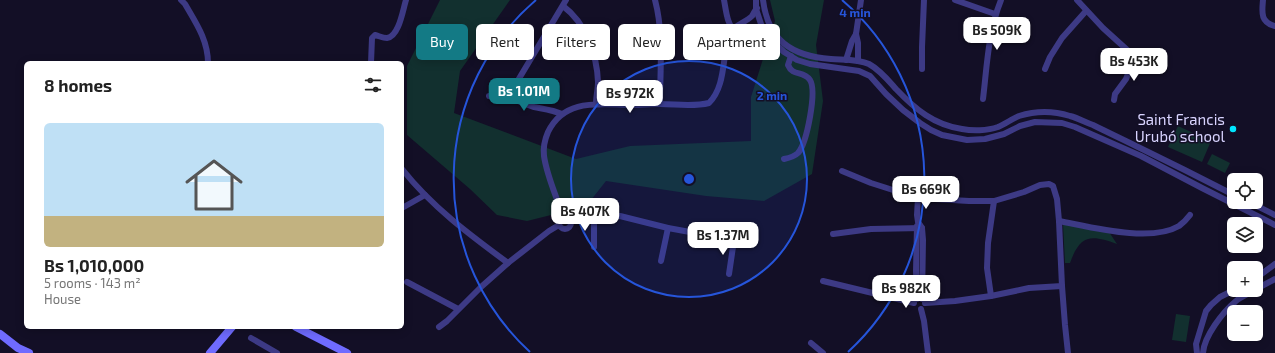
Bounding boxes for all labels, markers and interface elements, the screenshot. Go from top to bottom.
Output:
text: 4 min [839,5,871,19]
pin: Bs 509K [960,17,1034,51]
text: Bs 509K [972,22,1022,38]
chip: Buy [416,24,468,60]
chip: Rent [476,24,534,60]
chip: Filters [542,24,610,60]
chip: New [618,24,675,60]
chip: Apartment [683,24,780,60]
pin: Bs 453K [1097,48,1171,82]
text: Bs 453K [1109,53,1159,69]
icon: filters [362,74,384,96]
text: 8 homes [44,75,112,95]
pin: Bs 1.01M [483,78,565,112]
pin: Bs 972K [593,80,667,114]
text: Bs 1.01M [498,83,550,99]
text: Bs 972K [606,85,654,101]
text: 2 min [757,88,787,102]
place label: Saint Francis Urubó school [1135,110,1226,145]
marker: Saint Francis Urubó school [1228,124,1238,134]
icon: home [178,149,250,221]
centre of rings [682,172,696,186]
map controls [1227,173,1263,341]
button: locate [1227,173,1263,209]
pin: Bs 669K [889,176,963,210]
text: Bs 669K [901,181,951,197]
pin: Bs 407K [548,198,622,232]
text: Bs 407K [560,203,610,219]
button: layers [1227,217,1263,253]
pin: Bs 1.37M [682,222,764,256]
text: Bs 1.37M [697,227,749,243]
text: Bs 1,010,000 [44,255,144,275]
button: + [1227,261,1263,297]
text: 5 rooms · 143 m² [44,275,141,291]
pin: Bs 982K [869,275,943,309]
text: Bs 982K [881,280,931,296]
text: House [44,291,81,307]
button: − [1227,305,1263,341]

